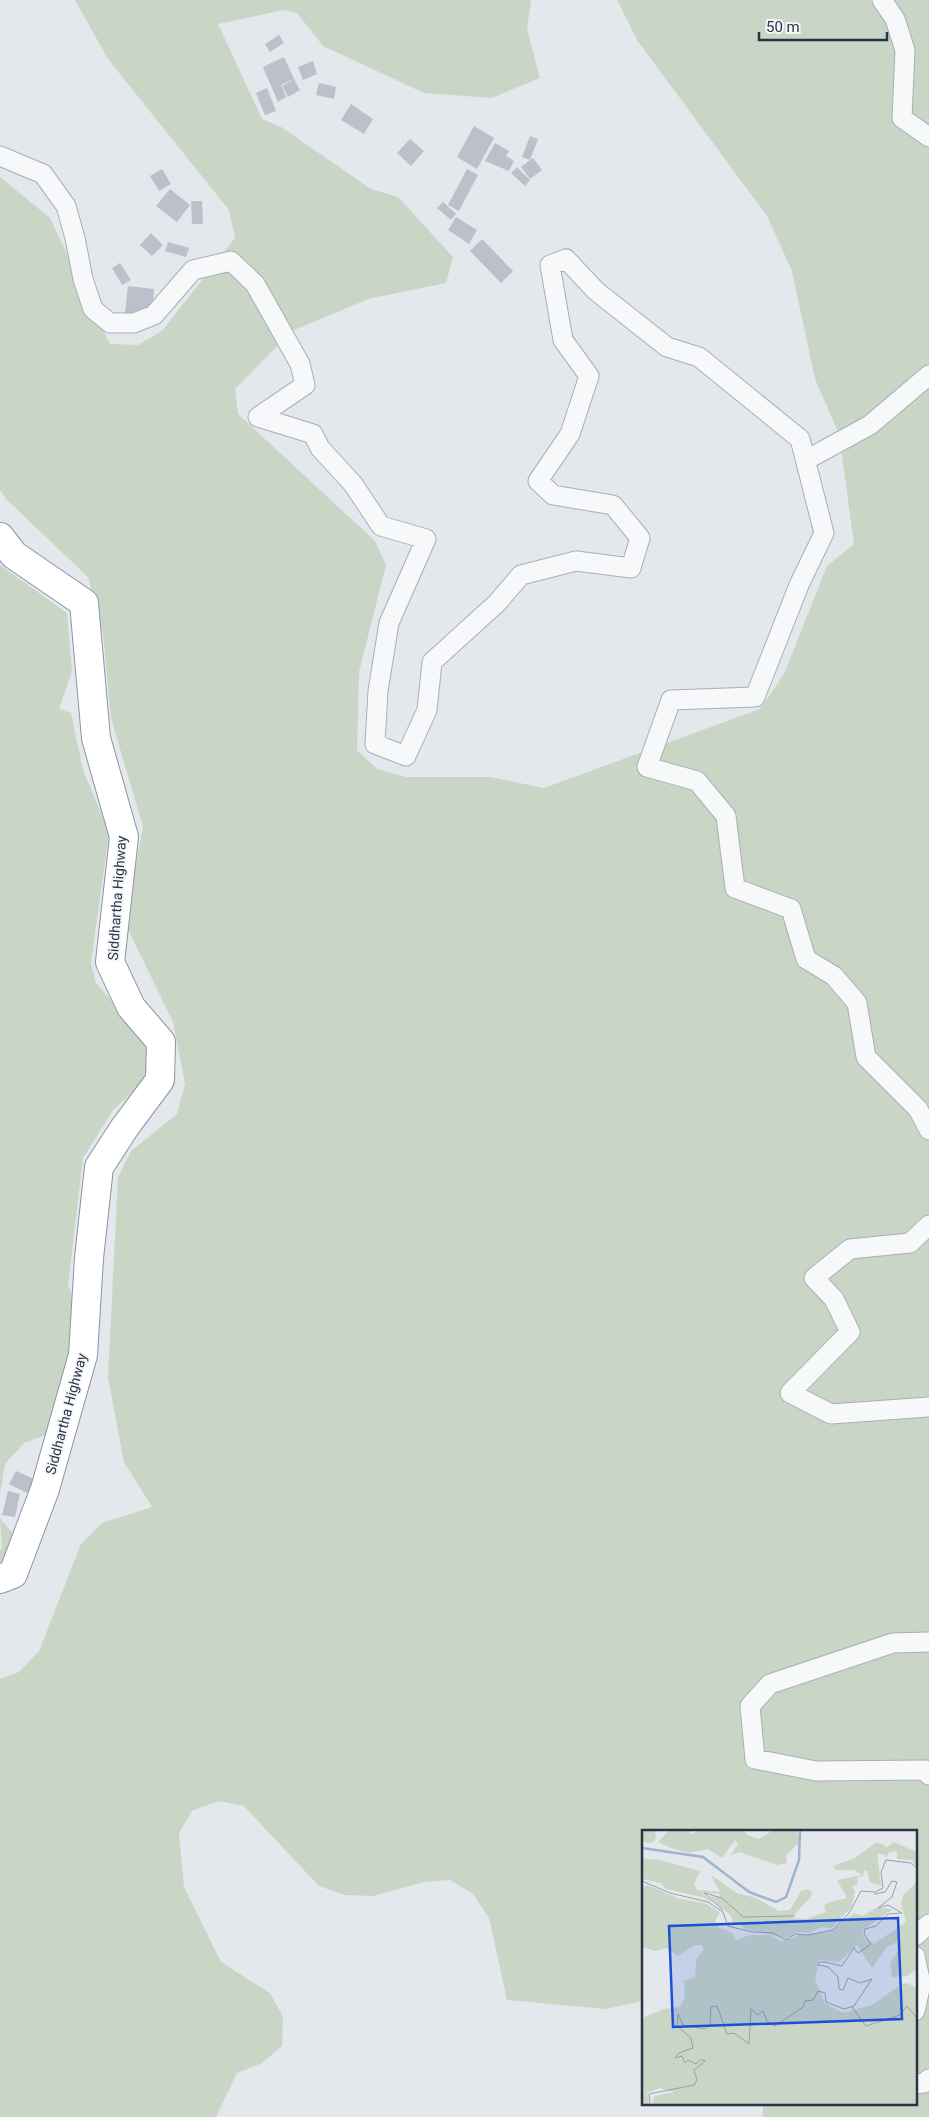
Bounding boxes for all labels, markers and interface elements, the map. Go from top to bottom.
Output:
scale bar [759,10,886,42]
text: 50 m [766,18,800,36]
street label: Siddhartha Highway [105,835,129,961]
street label: Siddhartha Highway [42,1351,90,1476]
inset map [642,1830,916,2104]

